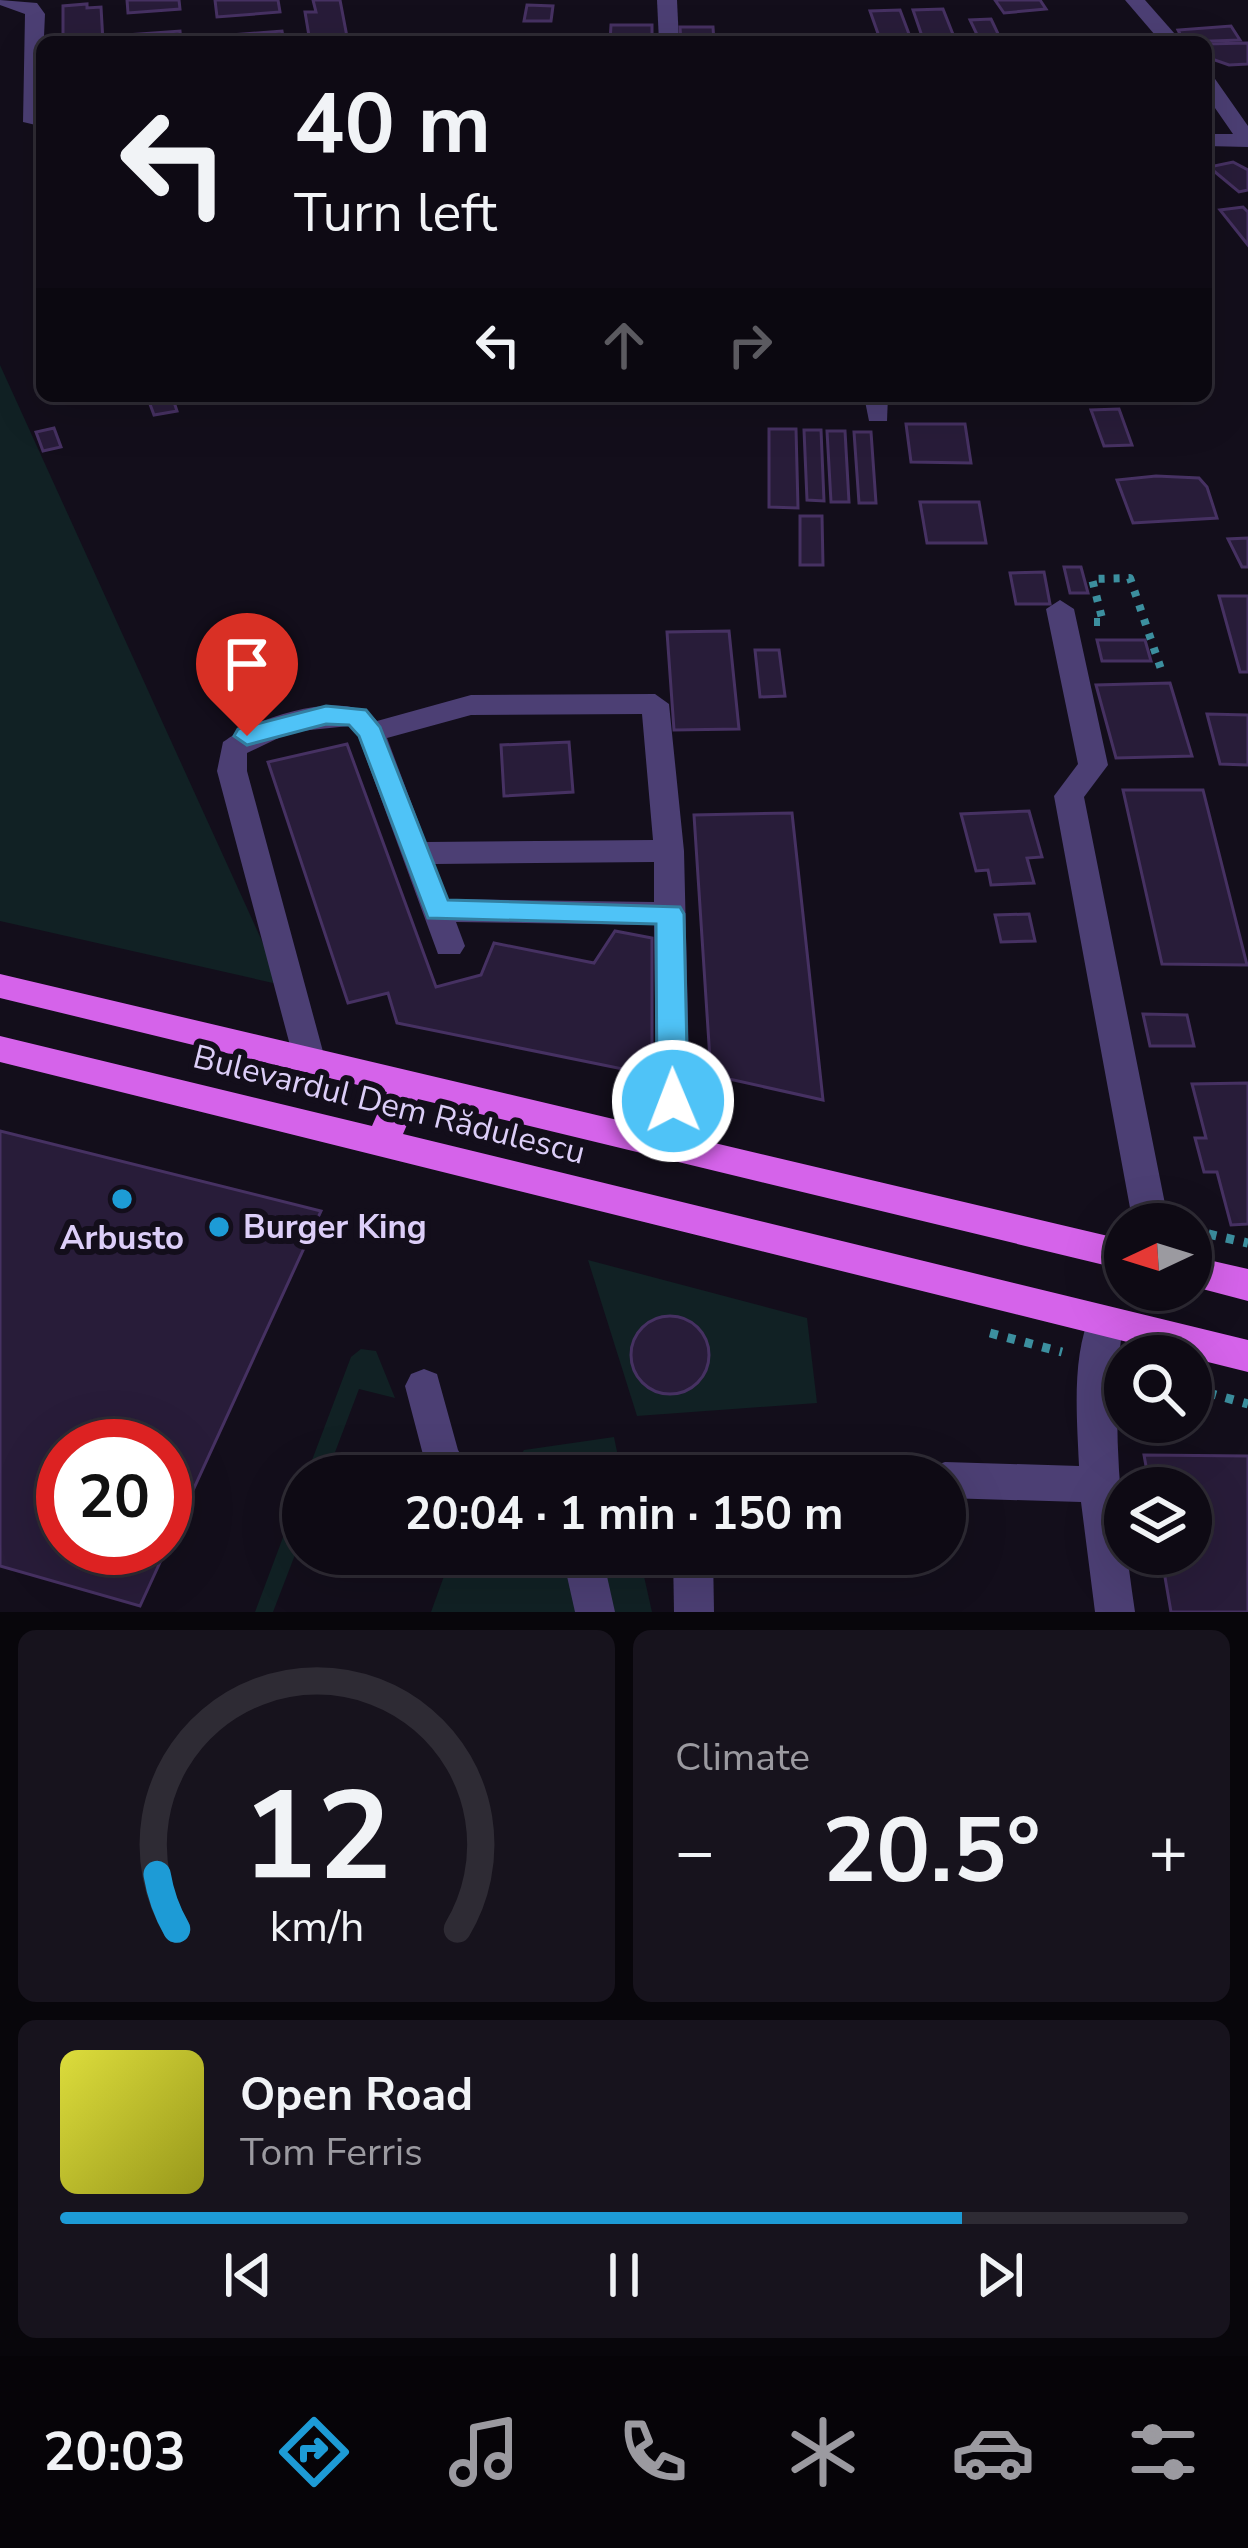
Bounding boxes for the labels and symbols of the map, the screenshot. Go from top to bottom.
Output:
pin [196,613,298,736]
street label: Bulevardul Dem Rădulescu [188,1034,590,1176]
position arrow [610,1038,736,1164]
marker: Arbusto [109,1186,135,1212]
north arrow [1104,1203,1212,1311]
place label: Burger King [243,1205,427,1250]
marker: Burger King [206,1214,232,1240]
place label: Arbusto [60,1216,184,1261]
speed limit sign: 20 [36,1419,192,1575]

